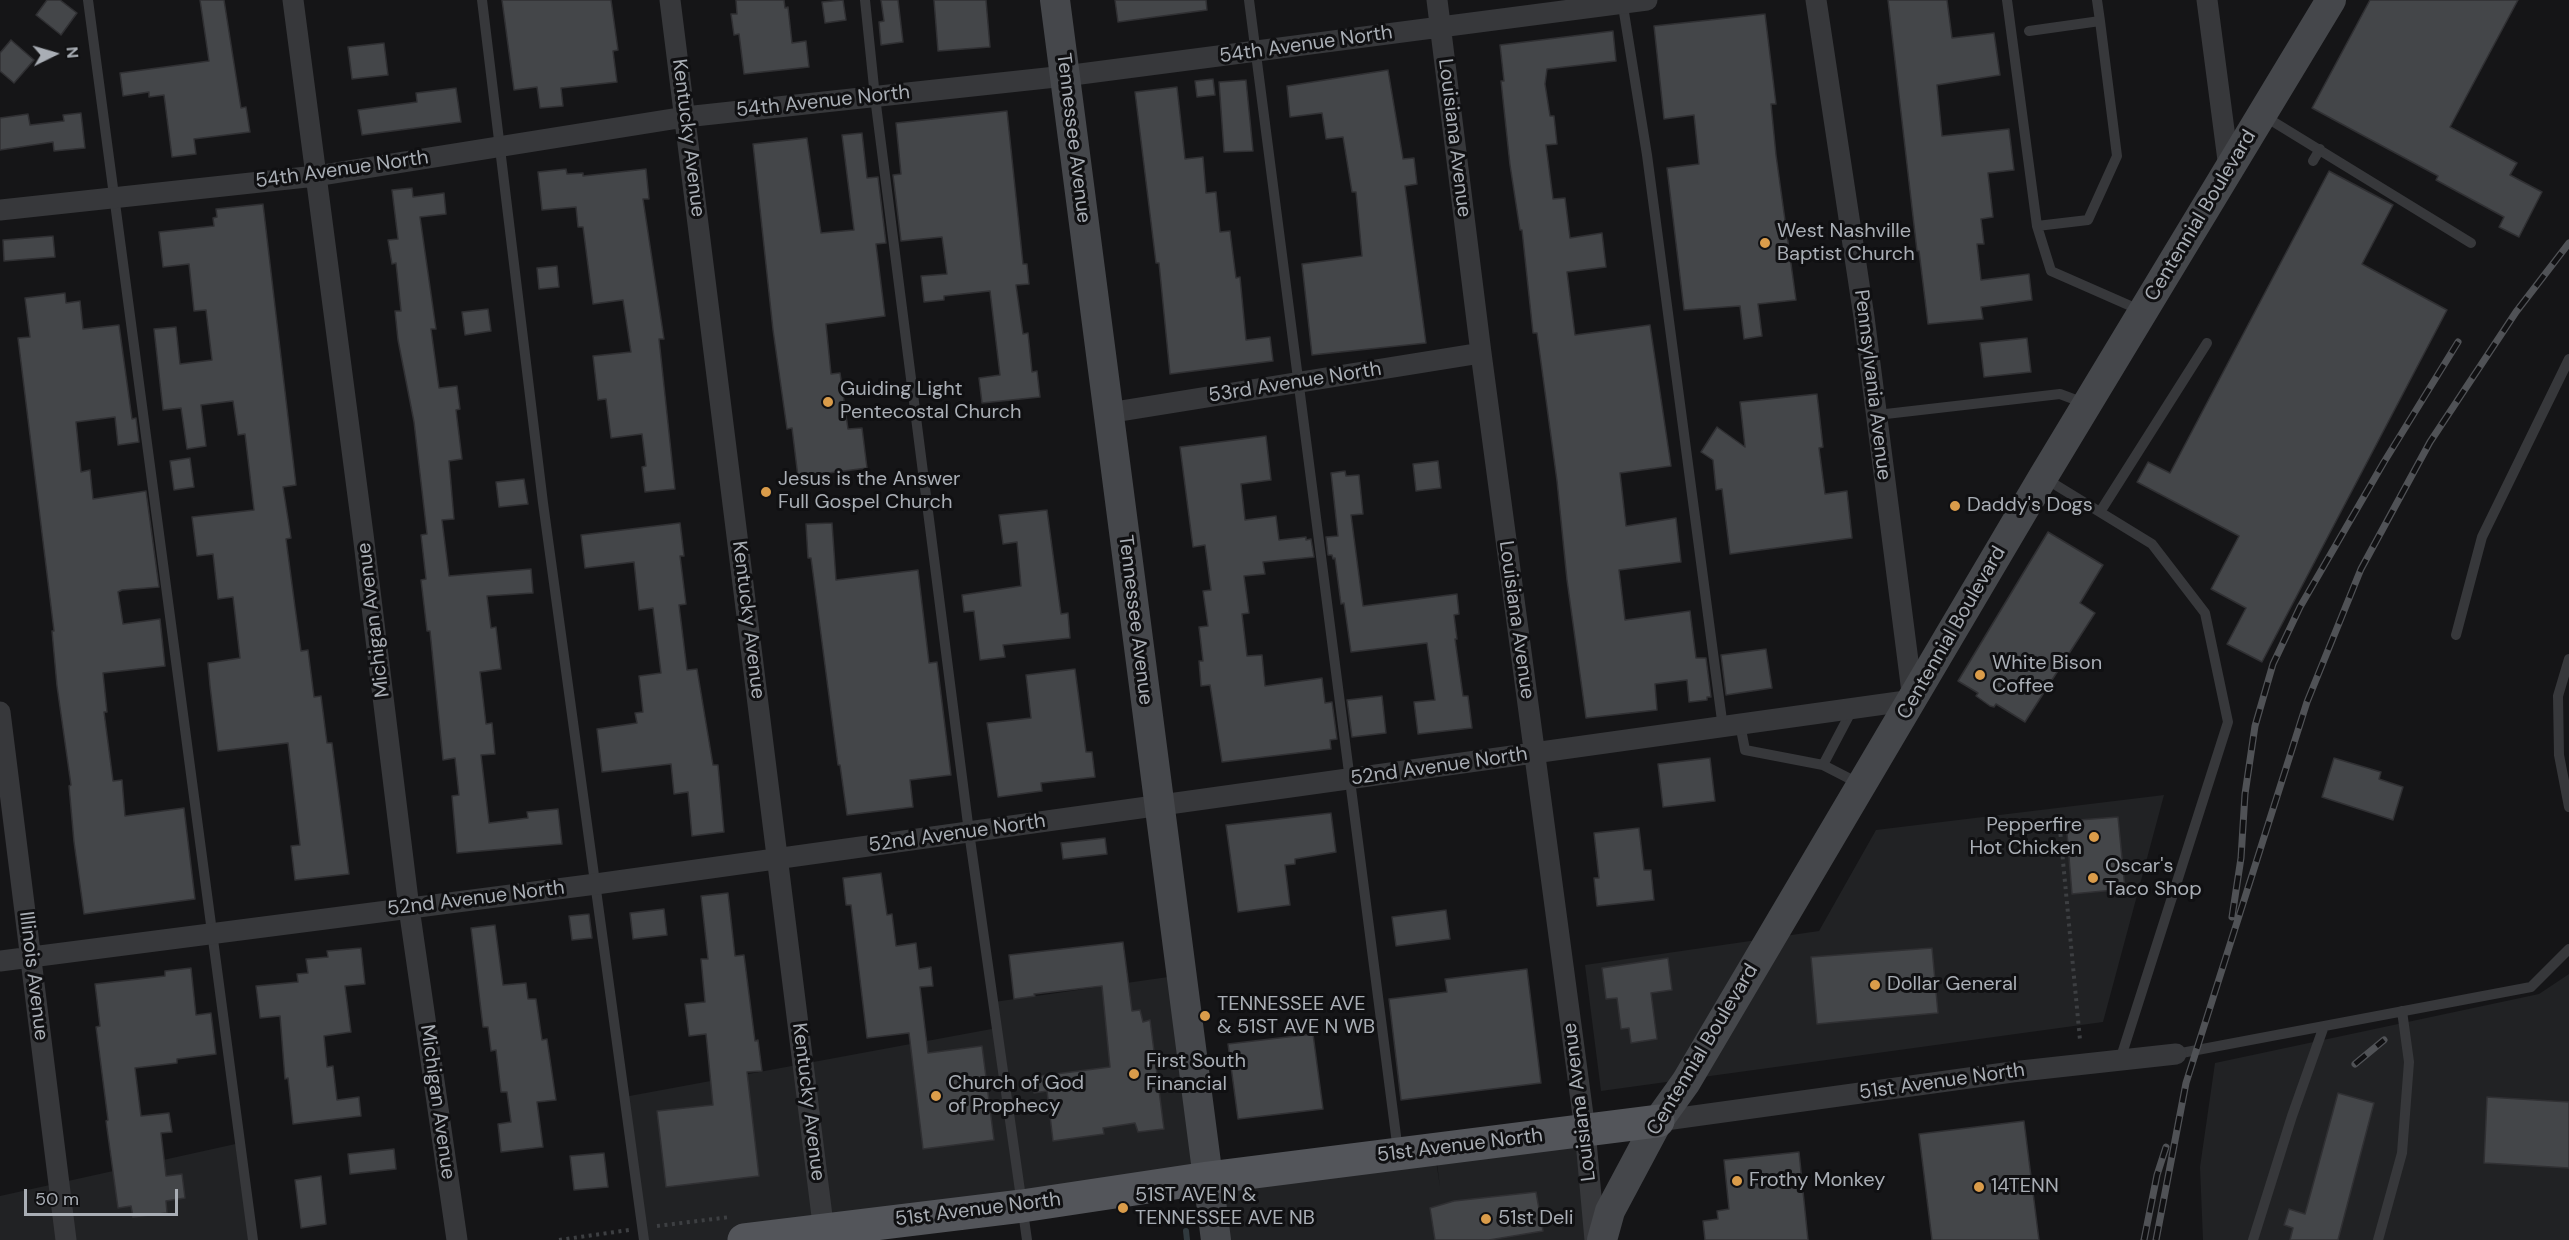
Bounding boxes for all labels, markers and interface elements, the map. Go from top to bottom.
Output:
street label: 54th Avenue North [1218,21,1394,69]
north arrow [24,24,84,84]
text: N [61,46,83,59]
street label: Tennessee Avenue [1051,52,1095,224]
street label: Louisiana Avenue [1432,57,1476,219]
street label: Kentucky Avenue [666,58,710,218]
street label: 54th Avenue North [735,81,911,123]
street label: Centennial Boulevard [2140,126,2262,306]
street label: 54th Avenue North [254,146,430,194]
place label: West Nashville Baptist Church [1777,220,1915,267]
marker: West Nashville Baptist Church [1758,236,1772,250]
street label: Pennsylvania Avenue [1848,288,1896,482]
street label: 53rd Avenue North [1207,357,1383,409]
place label: Guiding Light Pentecostal Church [840,378,1021,425]
marker: Guiding Light Pentecostal Church [821,395,835,409]
place label: Jesus is the Answer Full Gospel Church [778,468,960,515]
marker: Jesus is the Answer Full Gospel Church [759,485,773,499]
place label: Daddy's Dogs [1967,494,2093,518]
marker: Daddy's Dogs [1948,499,1962,513]
street label: Tennessee Avenue [1113,534,1157,706]
street label: Louisiana Avenue [1493,539,1539,701]
street label: Kentucky Avenue [726,540,770,700]
street label: Michigan Avenue [353,541,395,699]
street label: Centennial Boulevard [1893,542,2011,724]
place label: White Bison Coffee [1992,652,2102,699]
marker: White Bison Coffee [1973,668,1987,682]
street label: 52nd Avenue North [1349,743,1529,791]
street label: 52nd Avenue North [867,810,1047,858]
place label: Pepperfire Hot Chicken [1969,814,2082,861]
marker: Pepperfire Hot Chicken [2087,830,2101,844]
place label: Oscar's Taco Shop [2105,855,2202,902]
marker: Oscar's Taco Shop [2086,871,2100,885]
street label: 52nd Avenue North [386,876,566,922]
street label: Illinois Avenue [13,910,53,1042]
street label: Centennial Boulevard [1642,960,1764,1140]
place label: Dollar General [1887,973,2017,997]
marker: Dollar General [1868,978,1882,992]
place label: TENNESSEE AVE & 51ST AVE N WB [1217,993,1375,1040]
marker: TENNESSEE AVE & 51ST AVE N WB [1198,1009,1212,1023]
street label: Louisiana Avenue [1558,1021,1602,1183]
street label: Kentucky Avenue [786,1022,830,1182]
street label: Michigan Avenue [414,1023,460,1181]
place label: First South Financial [1146,1050,1246,1097]
street label: 51st Avenue North [1858,1059,2026,1105]
marker: First South Financial [1127,1067,1141,1081]
place label: Church of God of Prophecy [948,1072,1084,1119]
marker: Church of God of Prophecy [929,1089,943,1103]
street label: 51st Avenue North [1376,1124,1544,1168]
place label: Frothy Monkey [1749,1169,1885,1193]
marker: Frothy Monkey [1730,1174,1744,1188]
place label: 14TENN [1991,1175,2059,1199]
scale bar [27,1177,182,1215]
marker: 14TENN [1972,1180,1986,1194]
place label: 51ST AVE N & TENNESSEE AVE NB [1135,1184,1315,1231]
text: 50 m [35,1187,79,1211]
street label: 51st Avenue North [894,1188,1062,1232]
marker: 51ST AVE N & TENNESSEE AVE NB [1116,1201,1130,1215]
place label: 51st Deli [1498,1207,1574,1231]
marker: 51st Deli [1479,1212,1493,1226]

